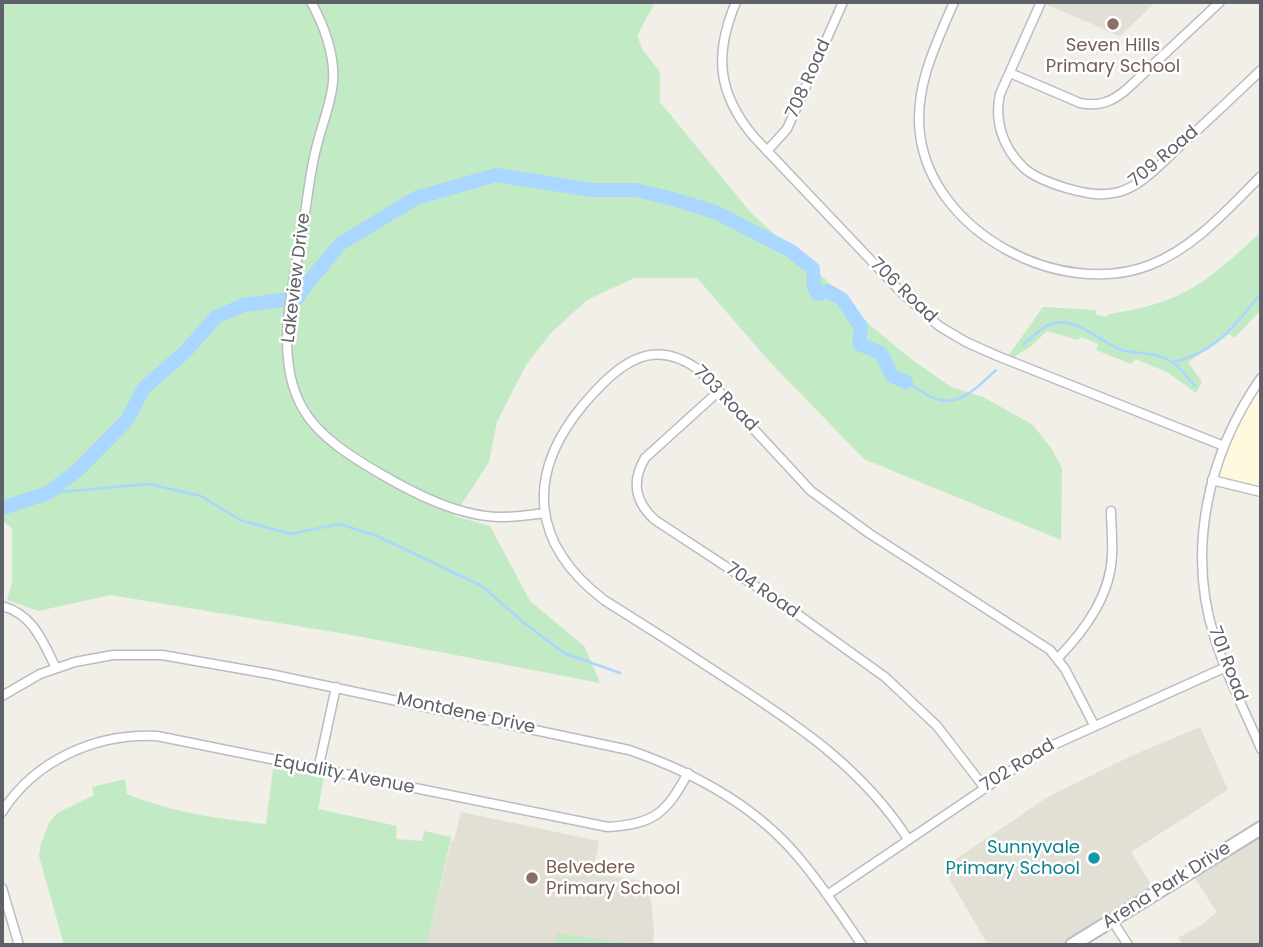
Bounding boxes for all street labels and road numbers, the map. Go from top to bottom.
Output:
street label: 708 Road [782,36,836,122]
street label: 709 Road [1125,122,1203,192]
street label: Lakeview Drive [278,212,316,344]
street label: 706 Road [865,254,941,328]
street label: 703 Road [688,362,762,436]
street label: 704 Road [721,559,803,623]
street label: 701 Road [1203,623,1251,705]
street label: Montdene Drive [395,689,537,739]
street label: 702 Road [977,735,1059,797]
street label: Equality Avenue [272,751,416,799]
street label: Arena Park Drive [1099,838,1235,934]

